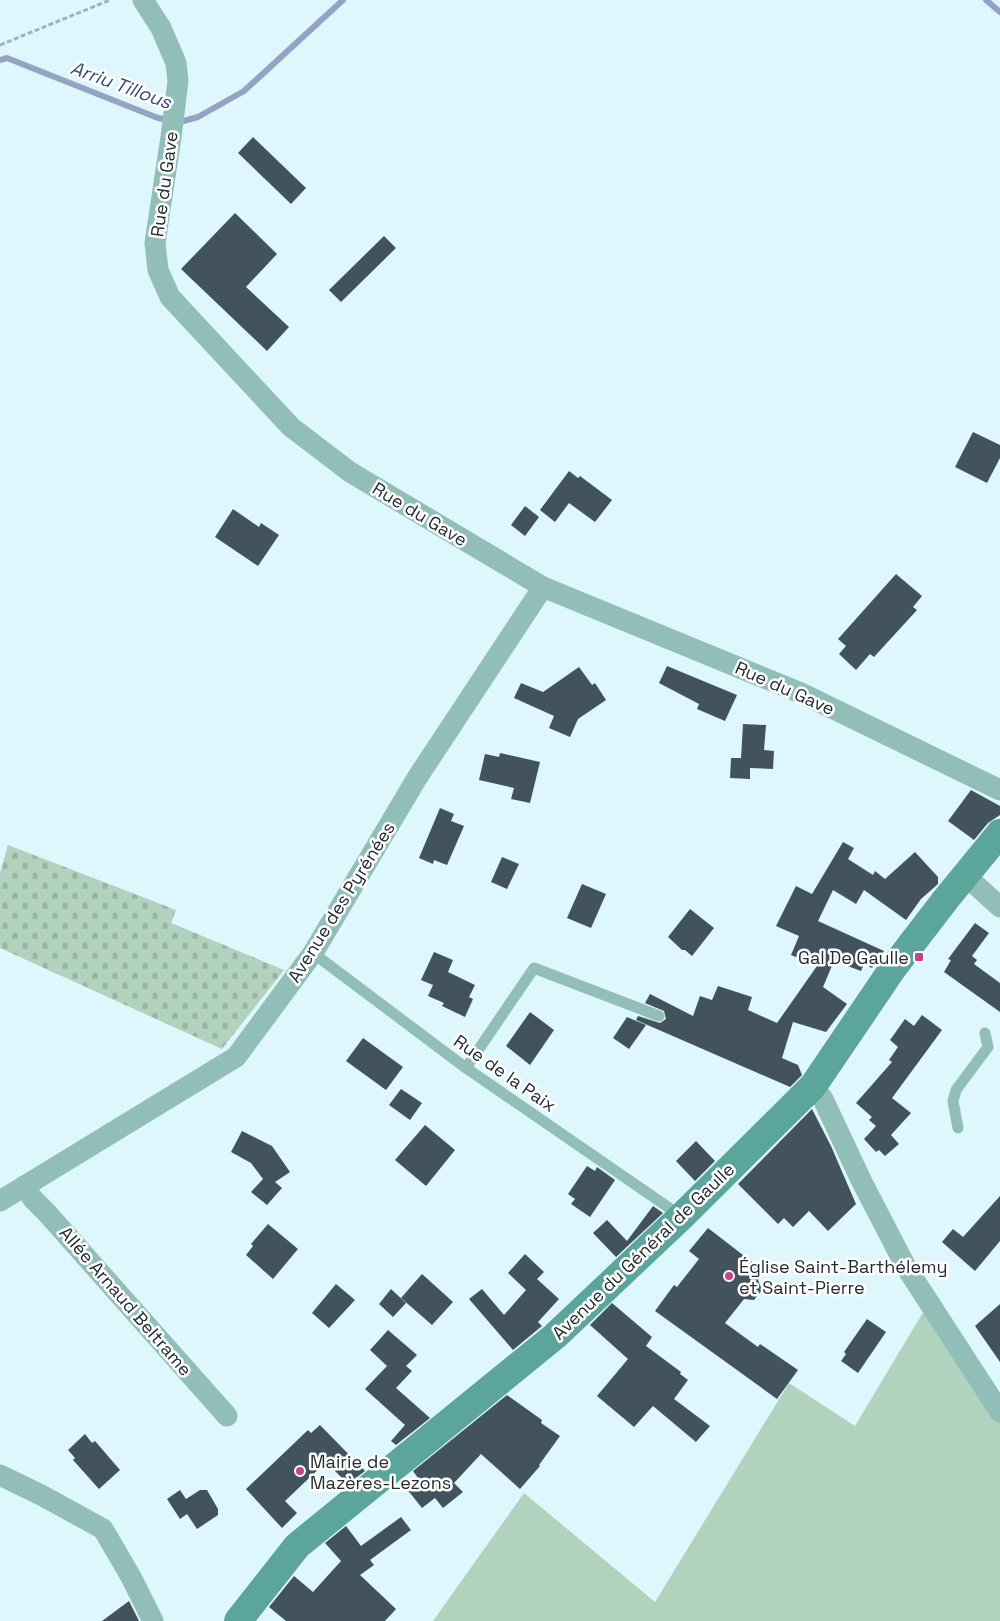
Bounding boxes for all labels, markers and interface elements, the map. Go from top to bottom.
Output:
water label: Arriu Tillous [67,55,176,115]
street label: Rue du Gave [145,130,183,238]
street label: Rue du Gave [368,477,472,551]
street label: Rue du Gave [732,656,838,720]
street label: Avenue des Pyrénées [282,817,400,987]
place label: Gal De Gaulle [798,946,909,969]
marker: Gal De Gaulle [913,951,925,963]
street label: Rue de la Paix [449,1029,561,1117]
street label: Avenue du Général de Gaulle [547,1158,739,1344]
street label: Allée Arnaud Beltrame [55,1222,197,1380]
place label: Église Saint-Barthélemy et Saint-Pierre [739,1255,947,1299]
marker: Église Saint-Barthélemy et Saint-Pierre [723,1270,735,1282]
place label: Mairie de Mazères-Lezons [310,1450,451,1494]
marker: Mairie de Mazères-Lezons [294,1465,306,1477]

